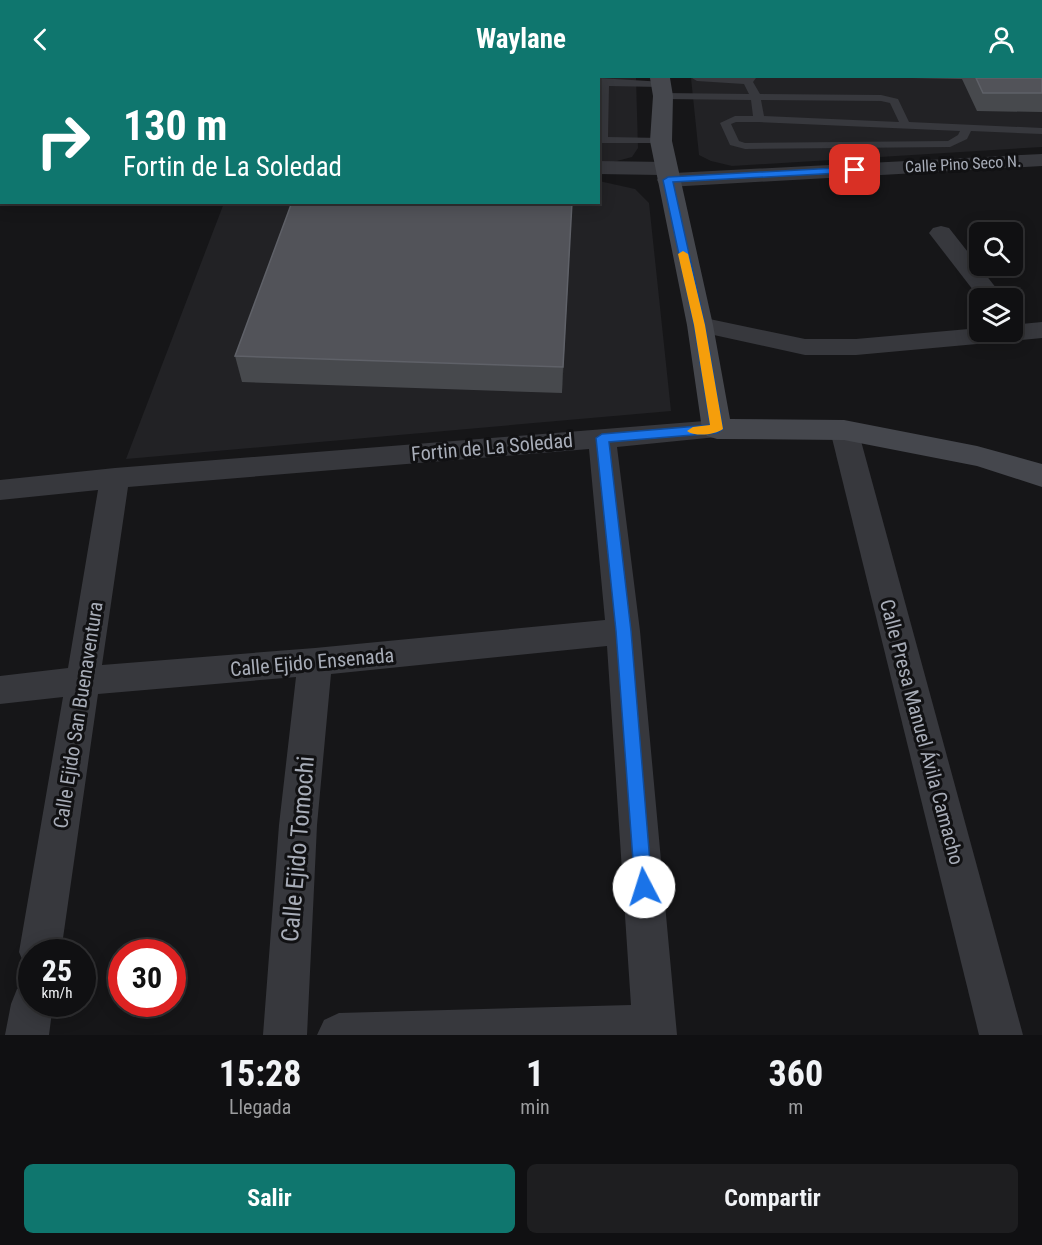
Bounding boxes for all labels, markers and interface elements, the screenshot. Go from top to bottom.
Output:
icon: back [24,23,57,56]
text: Waylane [476,23,566,55]
icon: person [985,23,1018,56]
text: 130 m [123,101,228,150]
icon: right [24,102,102,180]
pin [829,144,880,195]
text: Fortin de La Soledad [123,151,342,183]
street label: Calle Pino Seco N. [904,151,1022,177]
icon: arrive [838,153,871,186]
map controls [969,222,1023,342]
button: search [969,222,1023,276]
button: layers [969,288,1023,342]
street label: Fortin de La Soledad [410,428,574,466]
street label: Calle Presa Manuel Ávila Camacho [875,597,969,867]
street label: Calle Ejido San Buenaventura [48,600,108,830]
street label: Calle Ejido Ensenada [229,643,395,681]
street label: Calle Ejido Tomochi [276,755,320,943]
position arrow [612,855,676,919]
speed limit sign: 30 [108,939,186,1017]
text: 25 [42,953,72,988]
text: km/h [42,984,72,1002]
text: 15:28 [219,1053,301,1095]
text: 1 [526,1053,544,1095]
text: 360 [769,1053,823,1095]
text: Llegada [229,1095,291,1119]
text: min [520,1095,550,1119]
text: m [788,1095,803,1119]
button: Salir [24,1164,515,1233]
button: Compartir [527,1164,1018,1233]

